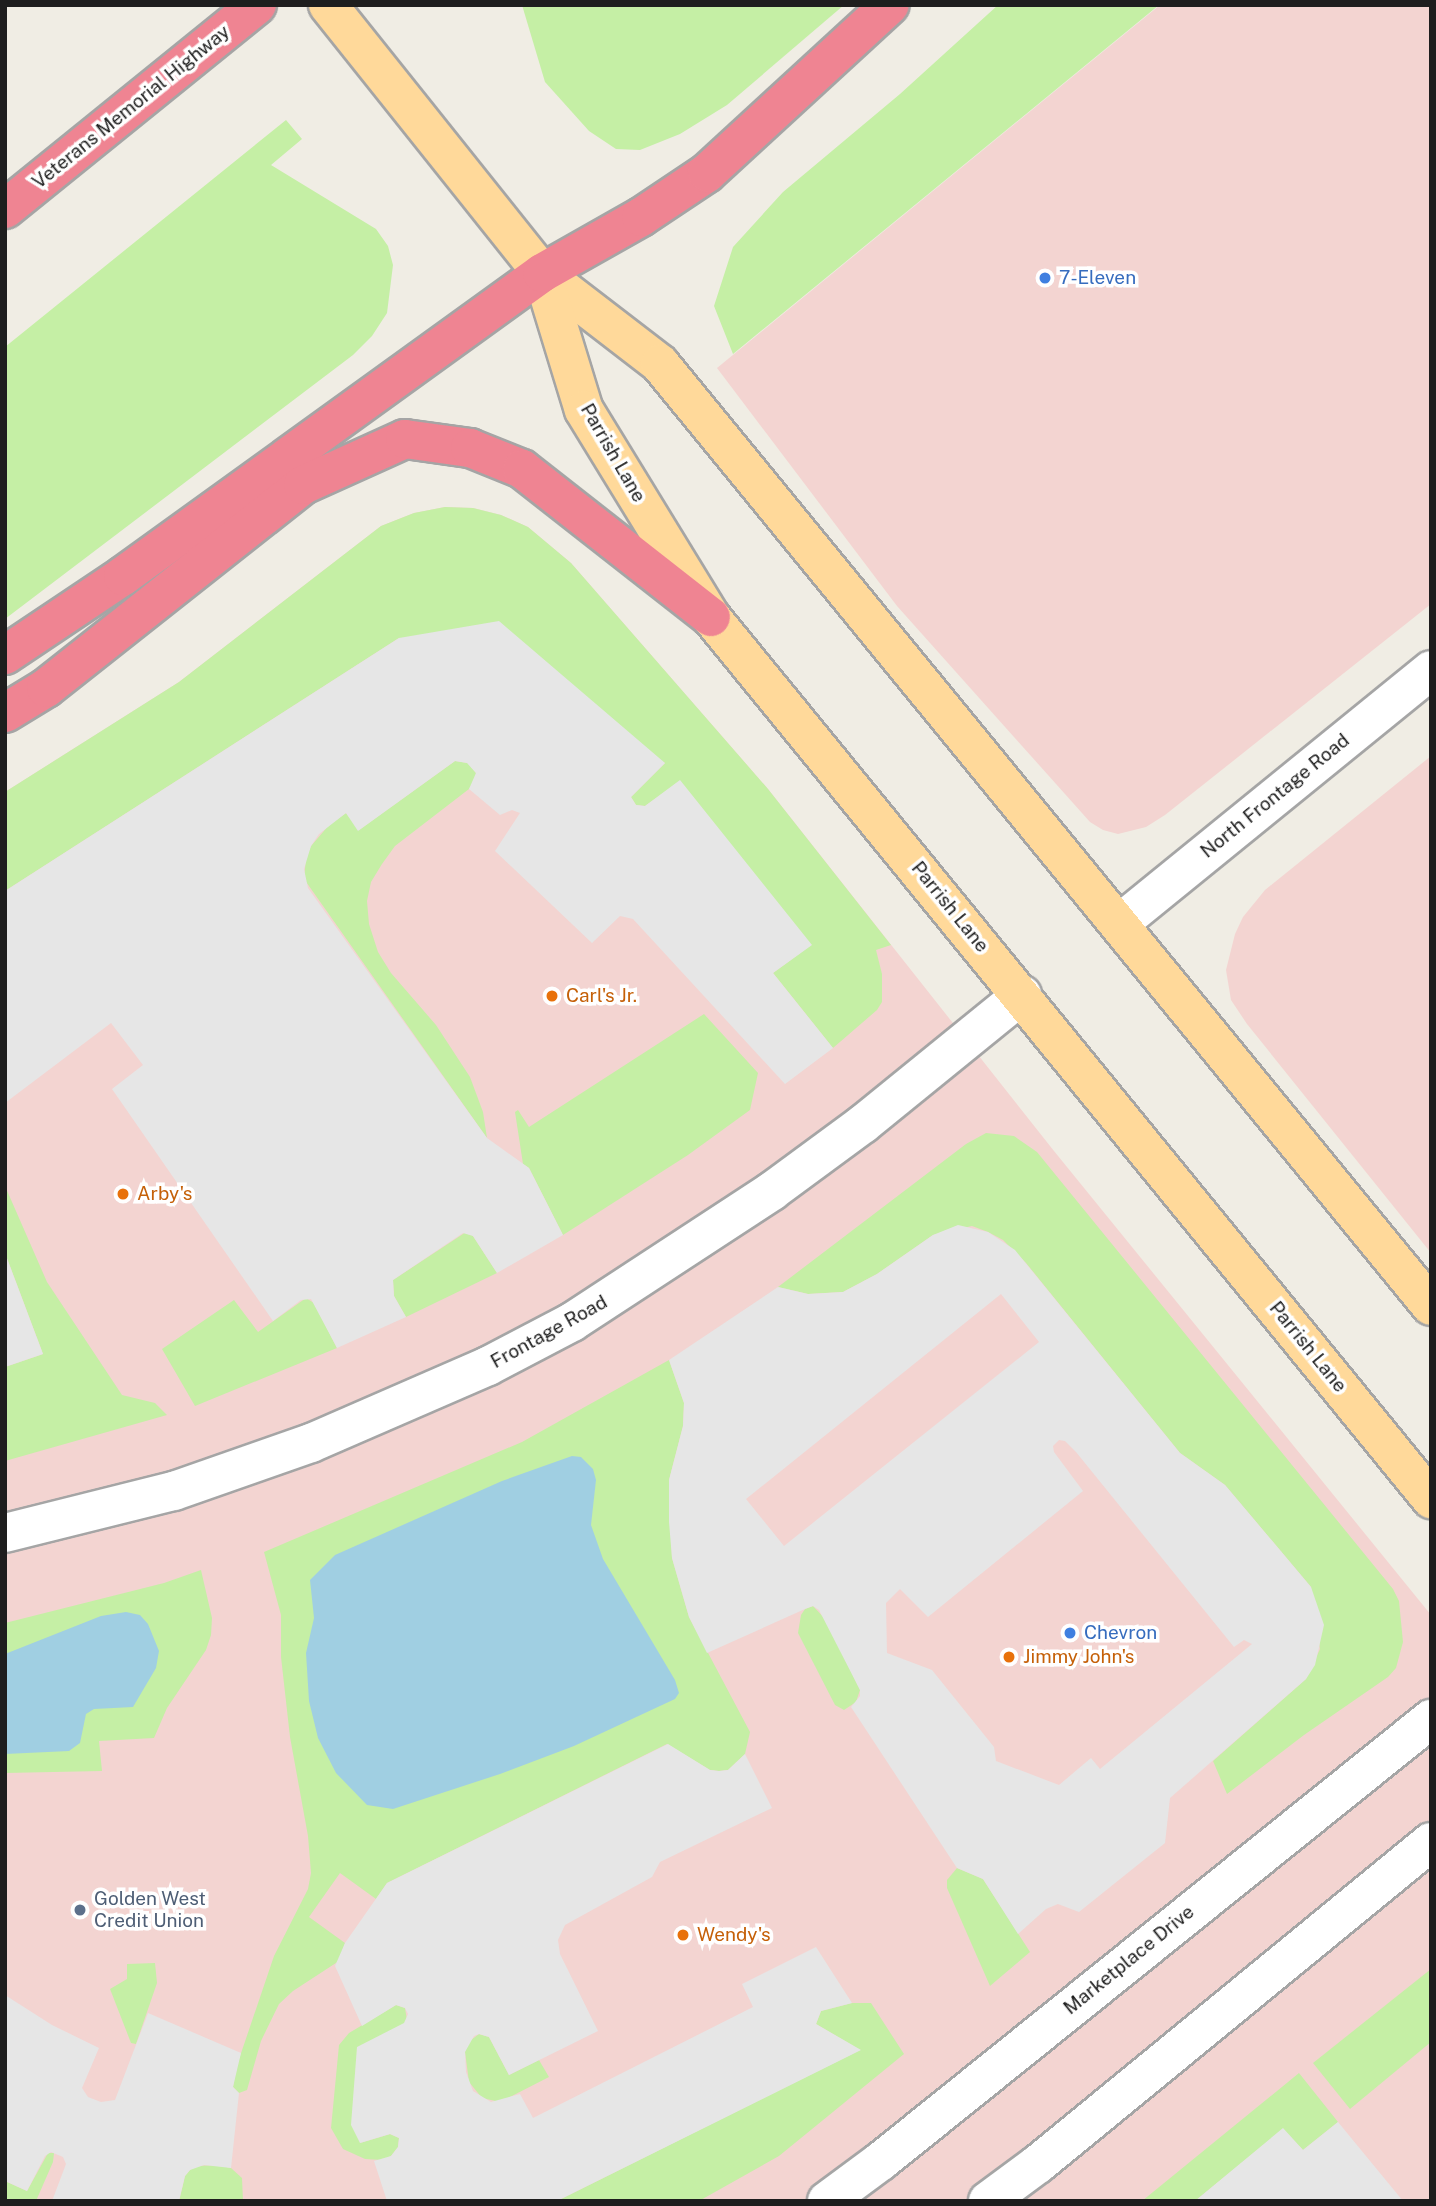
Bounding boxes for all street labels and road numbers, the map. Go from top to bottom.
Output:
street label: Veterans Memorial Highway [28,20,234,194]
street label: Parrish Lane [576,400,650,506]
street label: North Frontage Road [1196,729,1354,863]
street label: Parrish Lane [907,857,993,957]
street label: Frontage Road [487,1291,611,1373]
street label: Parrish Lane [1265,1297,1351,1397]
street label: Marketplace Drive [1059,1900,1199,2020]

